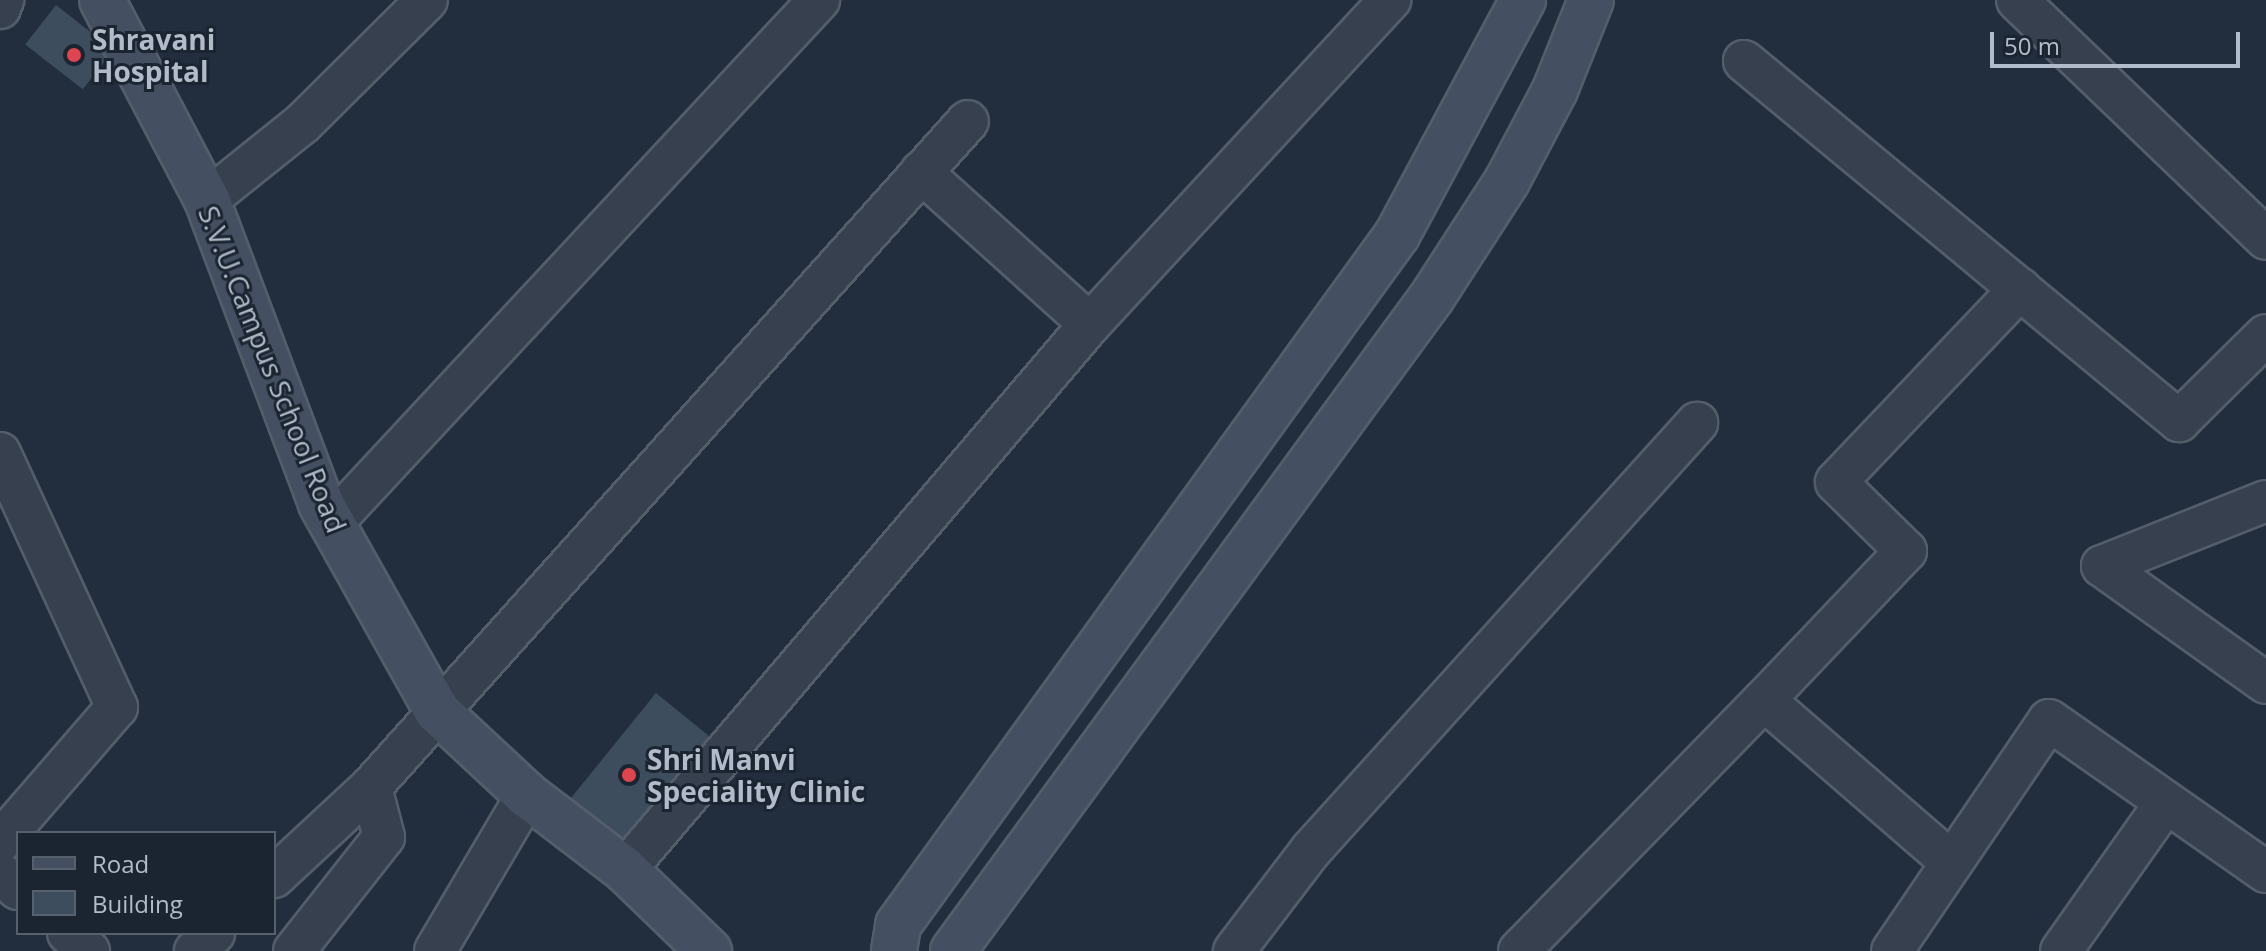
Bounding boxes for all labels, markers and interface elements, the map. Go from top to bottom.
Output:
scale bar [1994,16,2244,66]
place label: Shravani Hospital [92,22,215,88]
text: 50 m [2004,29,2060,62]
marker: Shravani Hospital [63,44,85,66]
street label: S.V.U.Campus School Road [192,201,354,537]
place label: Shri Manvi Speciality Clinic [647,742,865,808]
marker: Shri Manvi Speciality Clinic [618,764,640,786]
legend [16,831,276,935]
text: Road [92,847,149,880]
text: Building [92,887,183,920]

